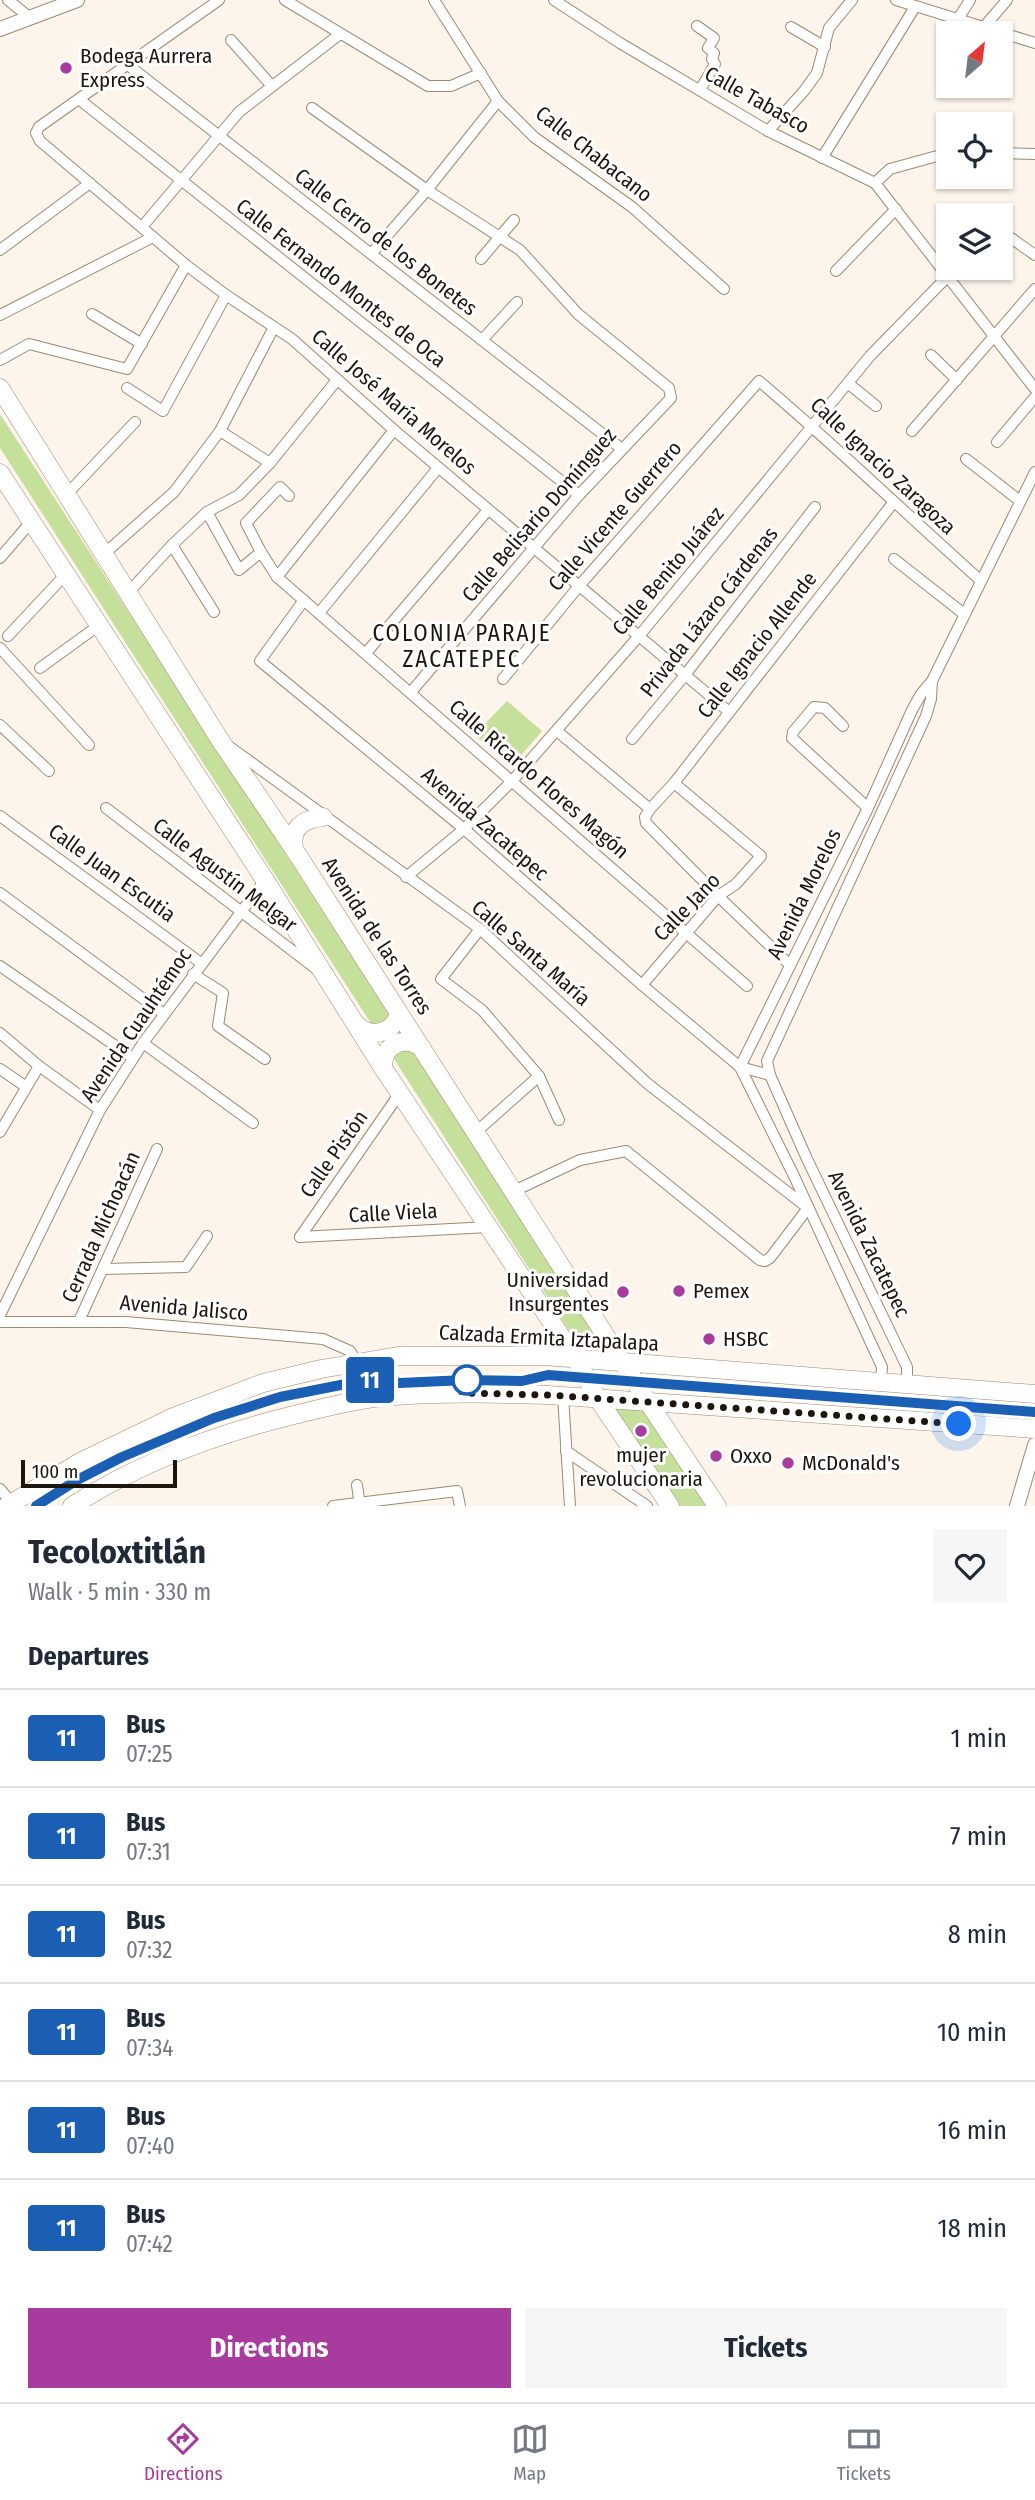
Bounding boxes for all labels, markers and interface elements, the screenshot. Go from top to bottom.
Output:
north arrow [936,21,1013,98]
map controls [936,21,1013,280]
place label: Bodega Aurrera Express [80,43,212,93]
marker: Bodega Aurrera Express [58,60,74,76]
street label: Calle Tabasco [700,61,814,139]
street label: Calle Chabacano [530,100,658,208]
button: locate [936,112,1013,189]
street label: Calle Cerro de los Bonetes [290,163,482,321]
street label: Calle Fernando Montes de Oca [231,193,451,373]
button: layers [936,203,1013,280]
street label: Calle José María Morelos [306,323,482,481]
street label: Calle Ignacio Zaragoza [805,392,961,540]
street label: Calle Belisario Domínguez [456,423,622,607]
street label: Calle Vicente Guerrero [543,436,687,596]
street label: Calle Benito Juárez [607,501,729,641]
street label: Privada Lázaro Cárdenas [634,522,784,702]
street label: Calle Ignacio Allende [692,567,822,723]
district label: COLONIA PARAJE ZACATEPEC [372,619,552,673]
street label: Calle Ricardo Flores Magón [444,694,634,864]
street label: Avenida Zacatepec [416,762,554,886]
street label: Calle Agustín Melgar [148,812,303,938]
street label: Calle Juan Escutia [43,818,181,928]
street label: Avenida Morelos [761,824,847,964]
street label: Avenida de las Torres [316,852,438,1020]
street label: Calle Jano [648,867,726,947]
street label: Calle Santa María [466,894,596,1012]
street label: Avenida Cuauhtémoc [75,943,197,1107]
street label: Calle Pistón [294,1105,374,1203]
street label: Cerrada Michoacán [56,1147,146,1307]
street label: Avenida Zacatepec [822,1166,916,1322]
street label: Calle Viela [348,1198,438,1228]
place label: Universidad Insurgentes [507,1267,609,1317]
place label: Pemex [693,1278,750,1304]
marker: Pemex [671,1283,687,1299]
marker: Universidad Insurgentes [615,1284,631,1300]
street label: Avenida Jalisco [119,1289,249,1327]
street label: Calzada Ermita Iztapalapa [438,1319,660,1357]
place label: HSBC [723,1326,769,1352]
marker: HSBC [701,1331,717,1347]
line badge: 11 [338,1357,402,1403]
unlabelled marker [452,1365,482,1395]
text: 11 [360,1366,380,1394]
your location [941,1406,976,1441]
marker: mujer revolucionaria [633,1423,649,1439]
place label: mujer revolucionaria [579,1442,703,1492]
place label: Oxxo [730,1443,772,1469]
marker: Oxxo [708,1448,724,1464]
place label: McDonald's [802,1450,900,1476]
marker: McDonald's [780,1455,796,1471]
scale bar [21,1457,177,1489]
text: 100 m [32,1460,78,1483]
button: heart [933,1529,1007,1603]
text: Tecoloxtitlán [28,1532,206,1572]
text: Walk · 5 min · 330 m [28,1578,211,1606]
text: Departures [28,1641,149,1672]
text: Bus [126,1709,165,1740]
text: 1 min [951,1723,1007,1754]
text: 11 [57,1724,76,1752]
text: 07:25 [126,1740,172,1768]
text: Bus [126,1807,165,1838]
text: 7 min [950,1821,1007,1852]
text: 11 [57,1822,76,1850]
text: 07:31 [126,1838,171,1866]
text: Bus [126,1905,165,1936]
text: 8 min [948,1919,1007,1950]
text: 11 [57,1920,76,1948]
text: 07:32 [126,1936,172,1964]
text: Bus [126,2003,165,2034]
text: 10 min [937,2017,1007,2048]
text: 11 [57,2018,76,2046]
text: 07:34 [126,2034,173,2062]
text: Bus [126,2101,165,2132]
text: 16 min [938,2115,1007,2146]
text: 11 [57,2116,76,2144]
text: 07:40 [126,2132,175,2160]
text: Bus [126,2199,165,2230]
text: 18 min [938,2213,1007,2244]
text: 11 [57,2214,76,2242]
text: 07:42 [126,2230,173,2258]
button: Directions [28,2308,511,2388]
button: Tickets [525,2308,1007,2388]
tab: Directions [144,2420,223,2485]
tab: Map [511,2420,549,2485]
tab: Tickets [837,2420,891,2485]

